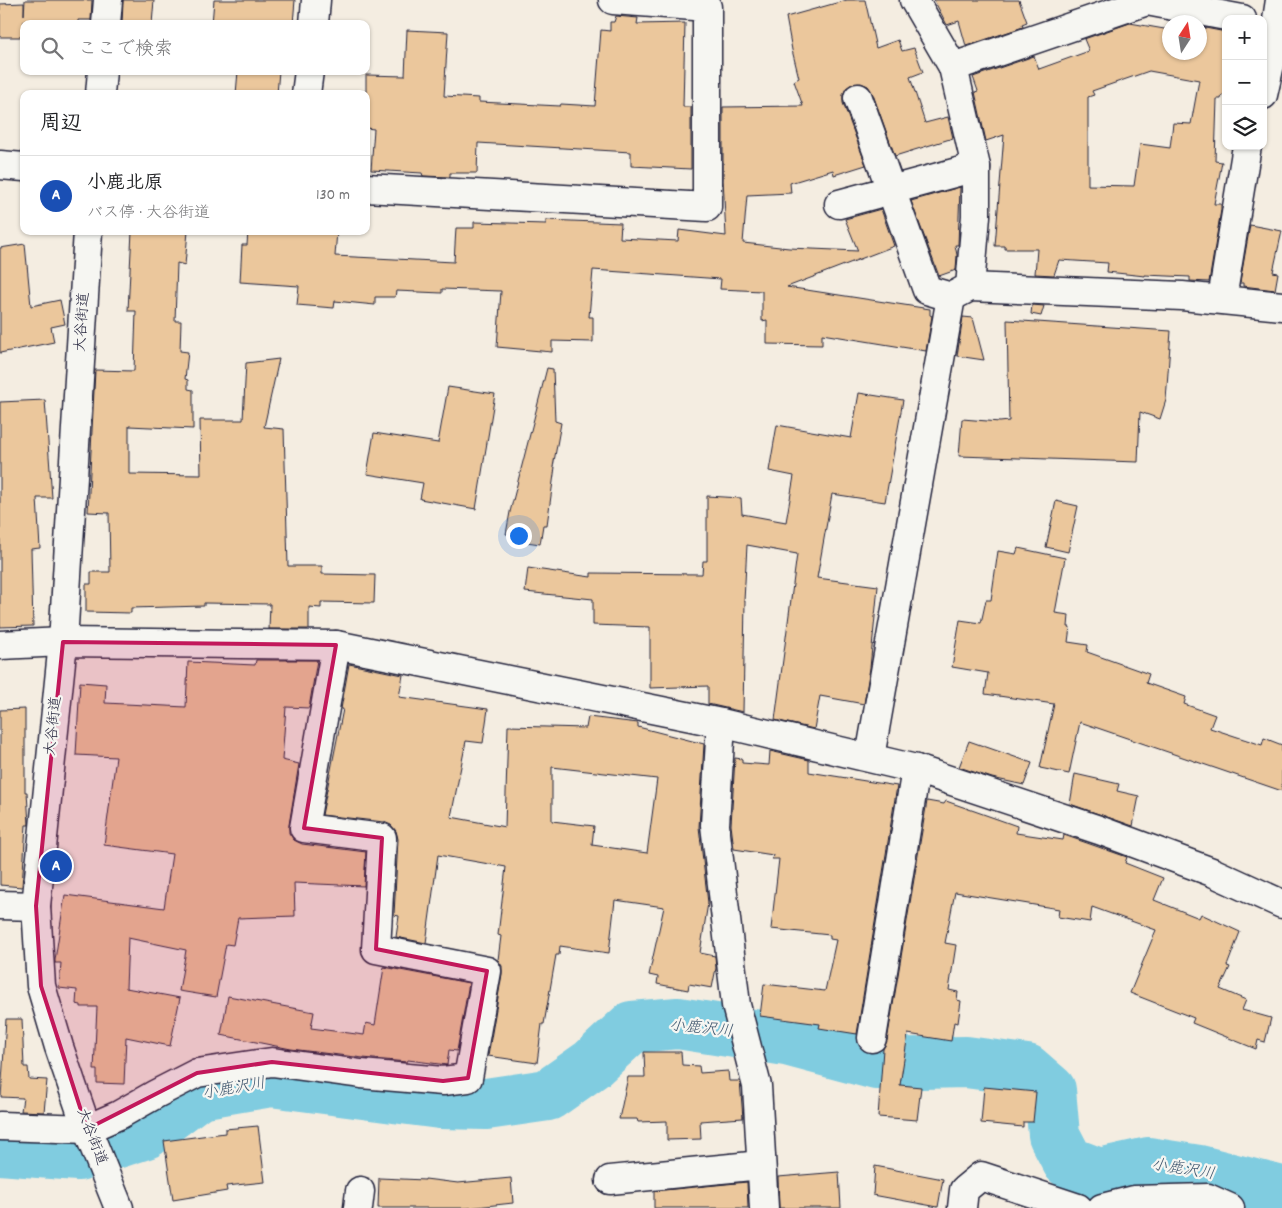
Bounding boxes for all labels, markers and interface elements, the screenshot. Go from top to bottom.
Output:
north arrow [1162,15,1207,60]
map controls [1222,15,1267,150]
button: + [1222,15,1267,60]
search box [20,20,370,75]
icon: search [38,34,66,62]
text: ここで検索 [78,37,173,64]
button: − [1222,60,1267,105]
button: layers [1222,105,1267,150]
text: 周辺 [40,110,82,140]
text: 小鹿北原 [87,171,163,198]
text: A [52,184,60,207]
text: 130 m [316,184,350,207]
text: バス停 · 大谷街道 [87,202,210,225]
street label: 大谷街道 [70,291,96,353]
your location [506,523,532,549]
street label: 大谷街道 [40,695,68,757]
pin: A [40,847,72,885]
water label: 小鹿沢川 [668,1014,734,1044]
water label: 小鹿沢川 [200,1072,268,1106]
street label: 大谷街道 [70,1105,112,1169]
water label: 小鹿沢川 [1150,1154,1216,1186]

